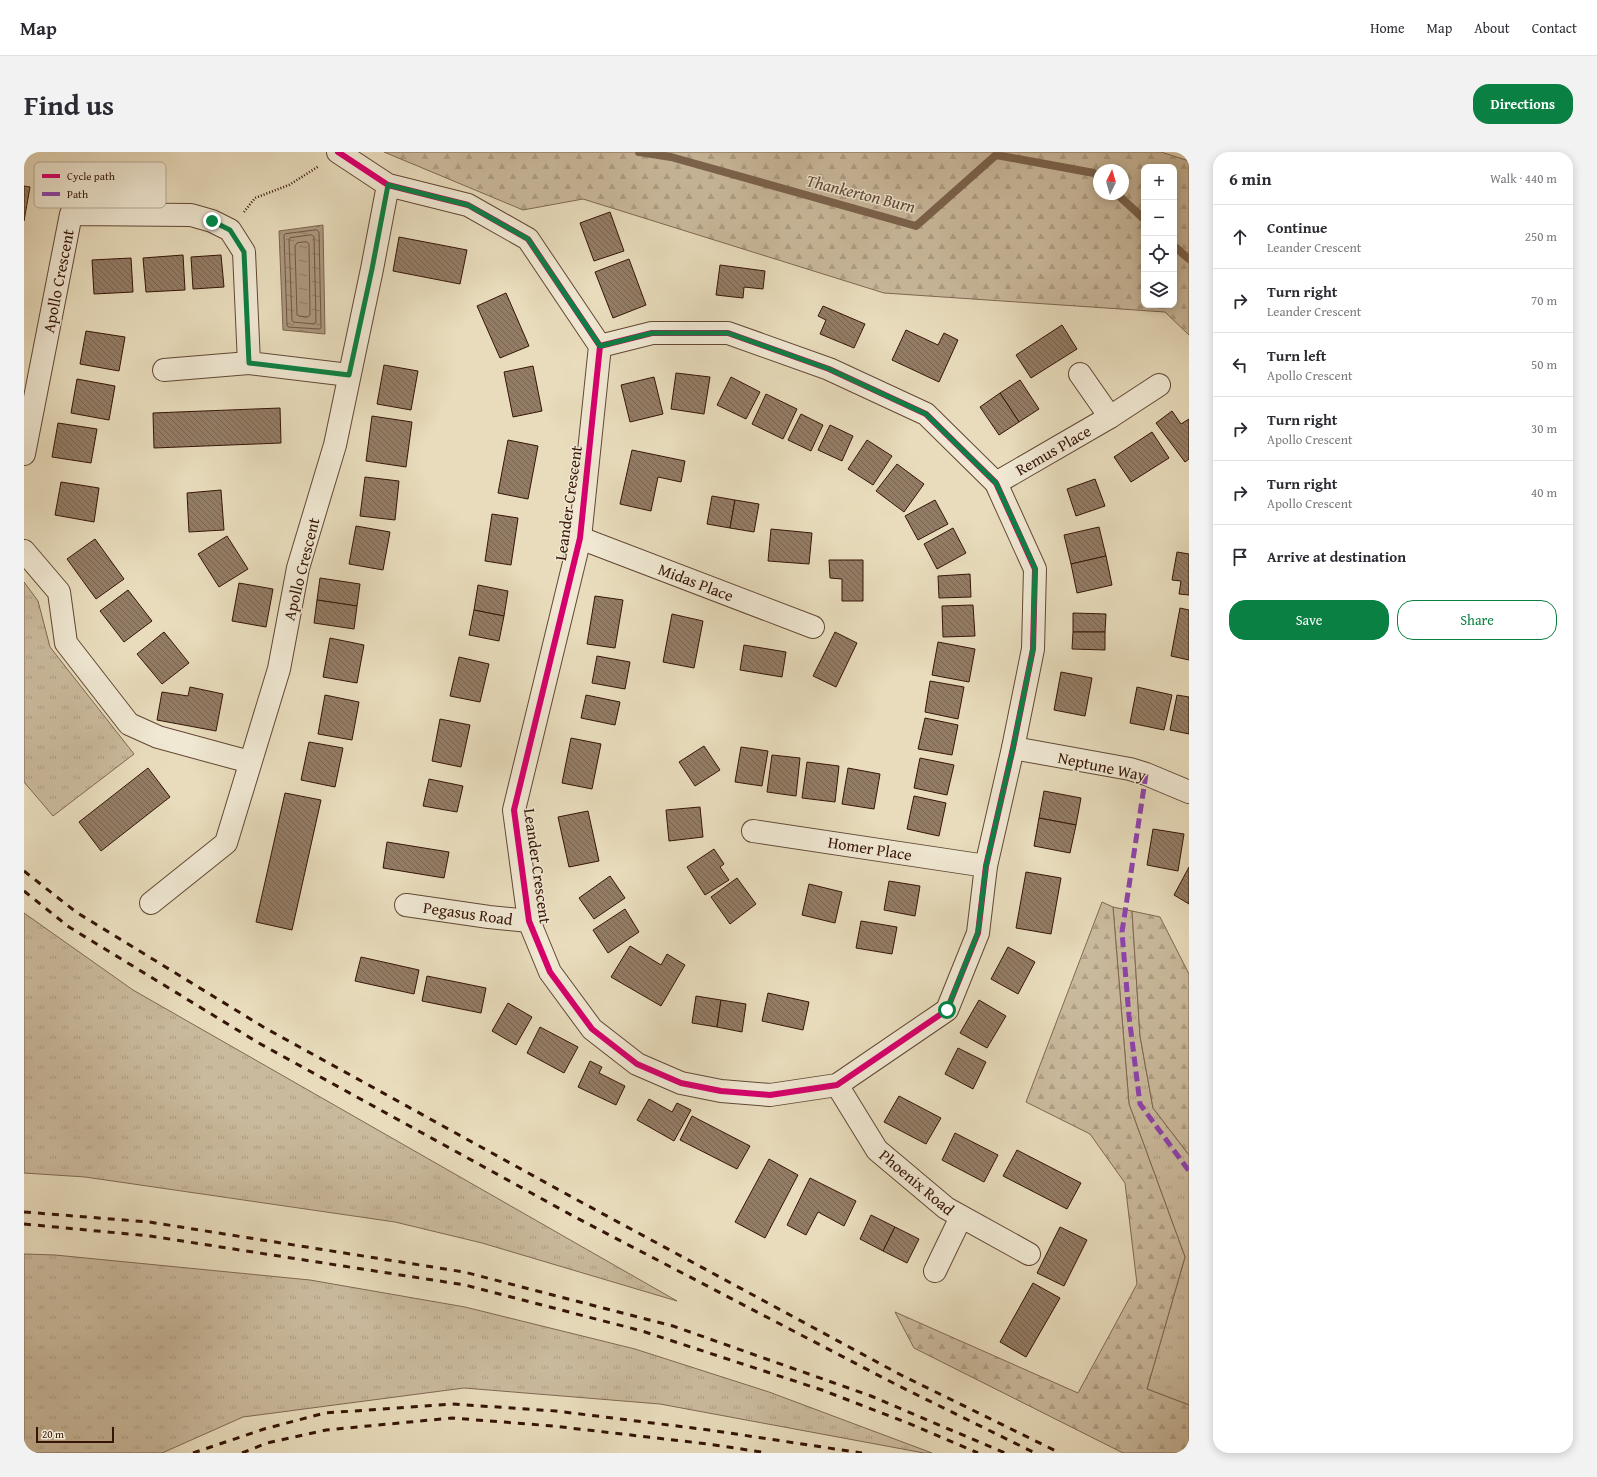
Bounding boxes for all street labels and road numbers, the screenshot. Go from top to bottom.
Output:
street label: Apollo Crescent [36,227,80,335]
street label: Remus Place [1011,419,1095,481]
street label: Leander Crescent [548,443,588,562]
street label: Apollo Crescent [277,515,325,623]
street label: Midas Place [655,557,737,607]
street label: Neptune Way [1056,745,1148,787]
street label: Leander Crescent [518,807,558,926]
street label: Homer Place [826,830,914,866]
street label: Pegasus Road [422,895,515,931]
street label: Phoenix Road [874,1143,960,1221]

